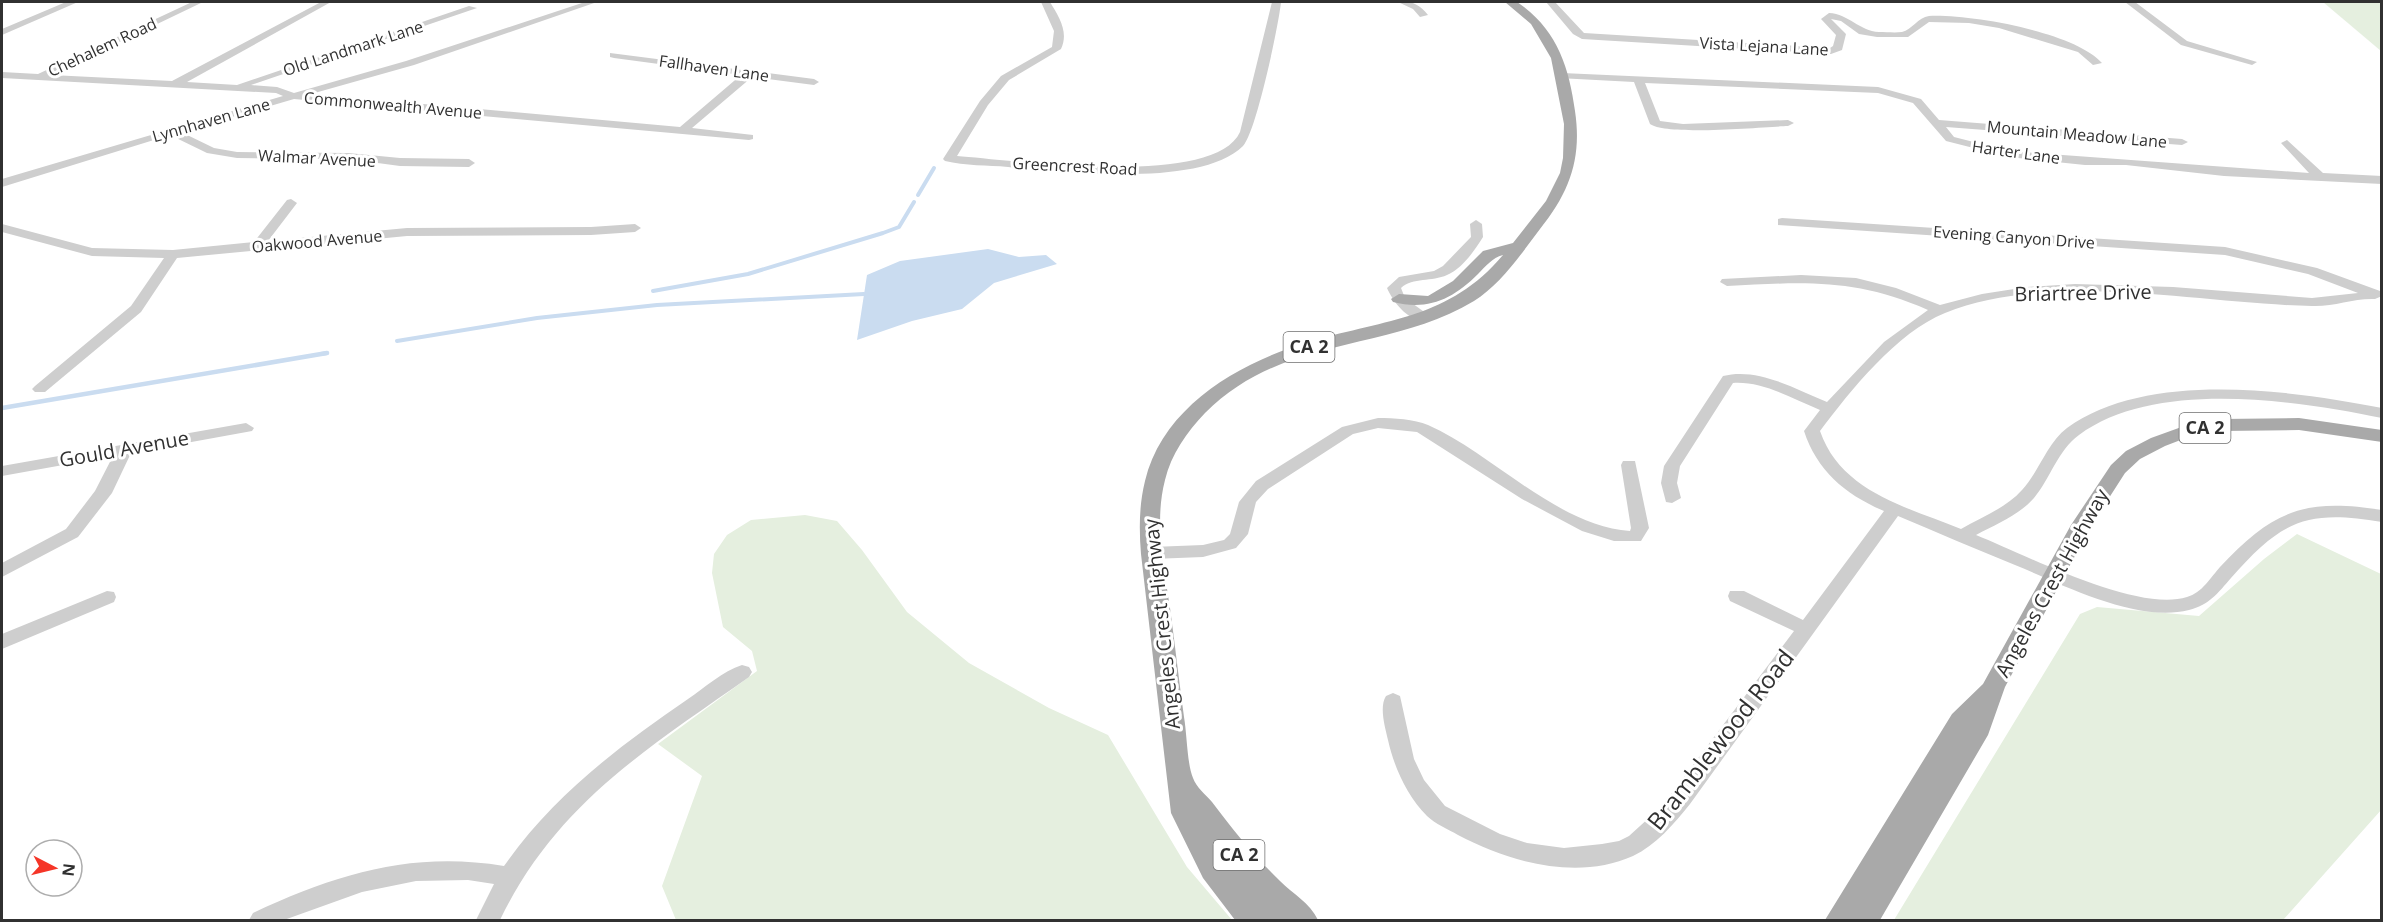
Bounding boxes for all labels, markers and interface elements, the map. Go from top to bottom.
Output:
street label: Chehalem Road [44,12,160,82]
street label: Old Landmark Lane [280,15,426,81]
street label: Vista Lejana Lane [1699,32,1829,60]
street label: Fallhaven Lane [658,49,770,87]
street label: Commonwealth Avenue [303,86,483,124]
street label: Lynnhaven Lane [149,93,273,147]
street label: Mountain Meadow Lane [1986,115,2168,153]
street label: Harter Lane [1971,135,2061,169]
street label: Walmar Avenue [258,144,376,172]
street label: Greencrest Road [1012,152,1138,180]
street label: Evening Canyon Drive [1932,220,2096,254]
street label: Oakwood Avenue [251,224,383,258]
street label: Briartree Drive [2014,278,2152,307]
road number: CA 2 [1284,332,1334,362]
road number: CA 2 [2180,413,2230,443]
street label: Gould Avenue [57,424,191,473]
street label: Angeles Crest Highway [1989,483,2115,682]
street label: Angeles Crest Highway [1137,517,1186,731]
street label: Bramblewood Road [1639,642,1801,836]
north arrow [24,838,84,898]
road number: CA 2 [1214,840,1264,870]
text: N [57,862,81,878]

